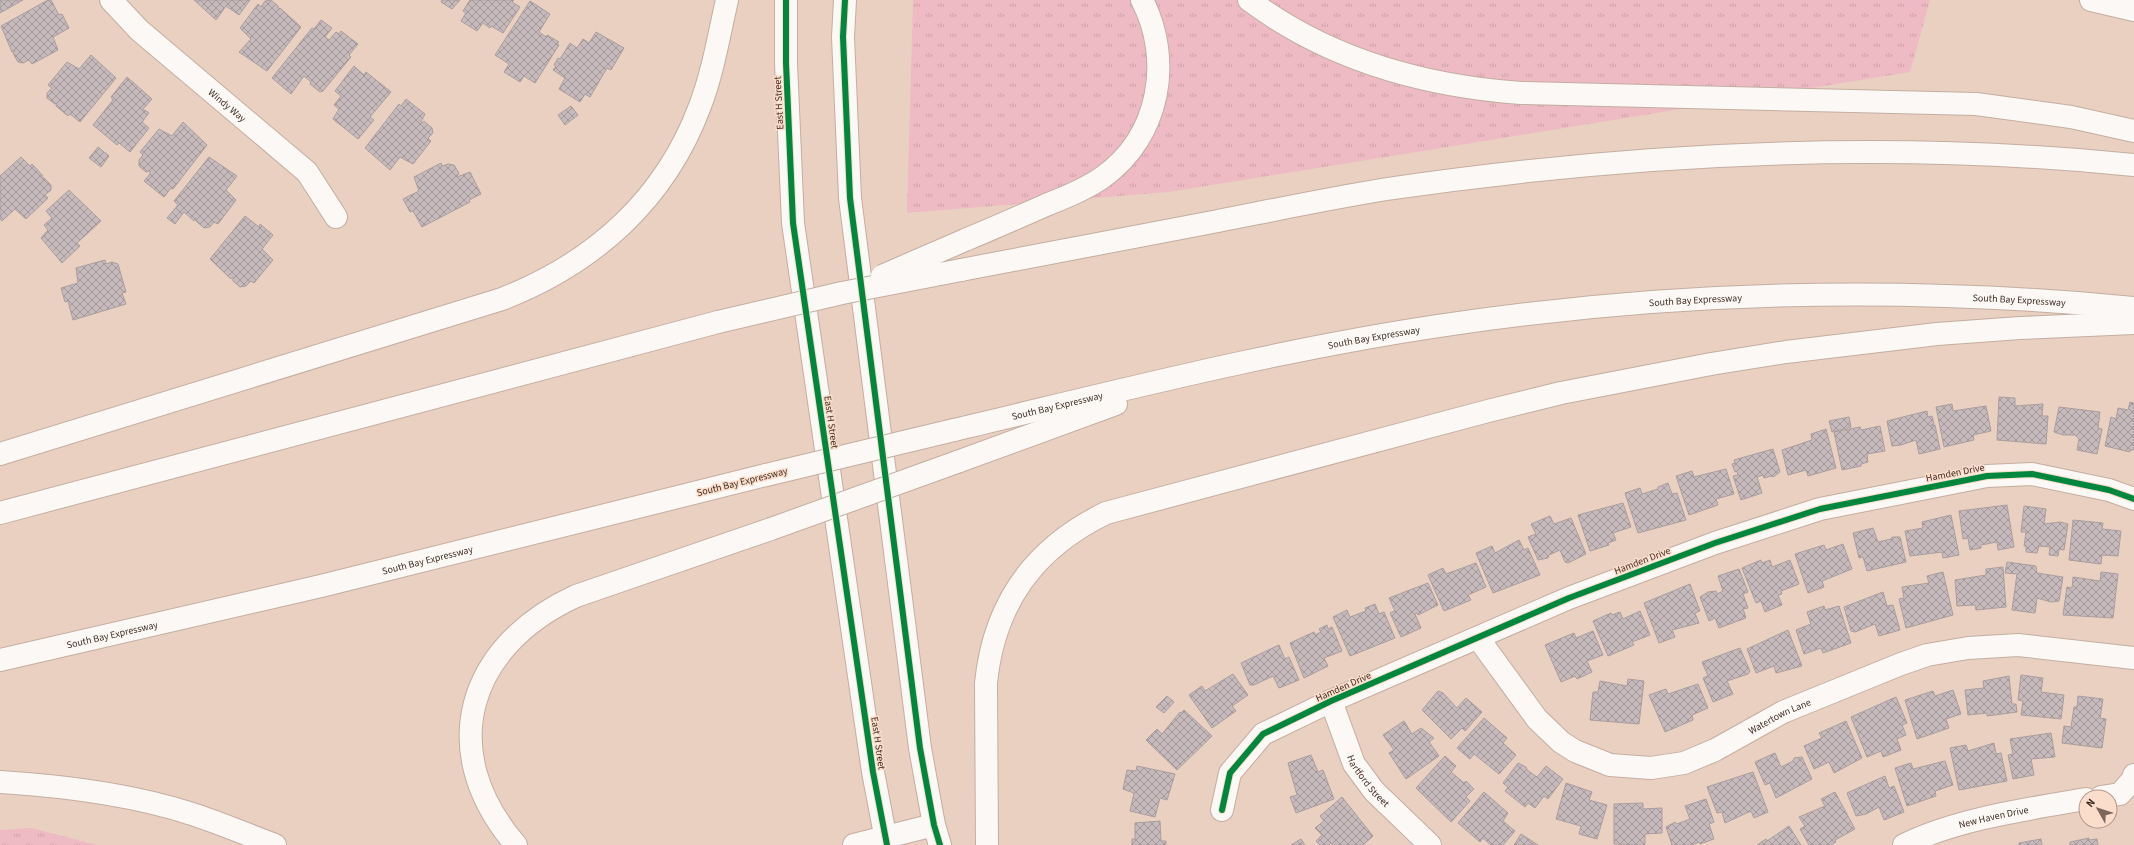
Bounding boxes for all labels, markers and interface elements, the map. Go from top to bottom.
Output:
street label: East H Street [771,75,787,130]
street label: Windy Way [205,86,249,126]
street label: South Bay Expressway [1648,291,1743,310]
street label: South Bay Expressway [1972,291,2066,310]
street label: South Bay Expressway [1327,323,1421,353]
street label: South Bay Expressway [1010,389,1105,424]
street label: East H Street [820,395,842,450]
street label: Hamden Drive [1925,460,1986,486]
street label: South Bay Expressway [695,464,789,500]
street label: South Bay Expressway [381,542,475,579]
street label: Hamden Drive [1612,544,1673,578]
street label: South Bay Expressway [65,618,160,652]
street label: Hamden Drive [1313,668,1373,705]
street label: Watertown Lane [1746,695,1813,738]
street label: East H Street [867,716,889,771]
street label: Hartford Street [1343,753,1393,811]
north arrow [2078,789,2118,829]
text: N [2082,795,2099,811]
street label: New Haven Drive [1957,803,2030,832]

